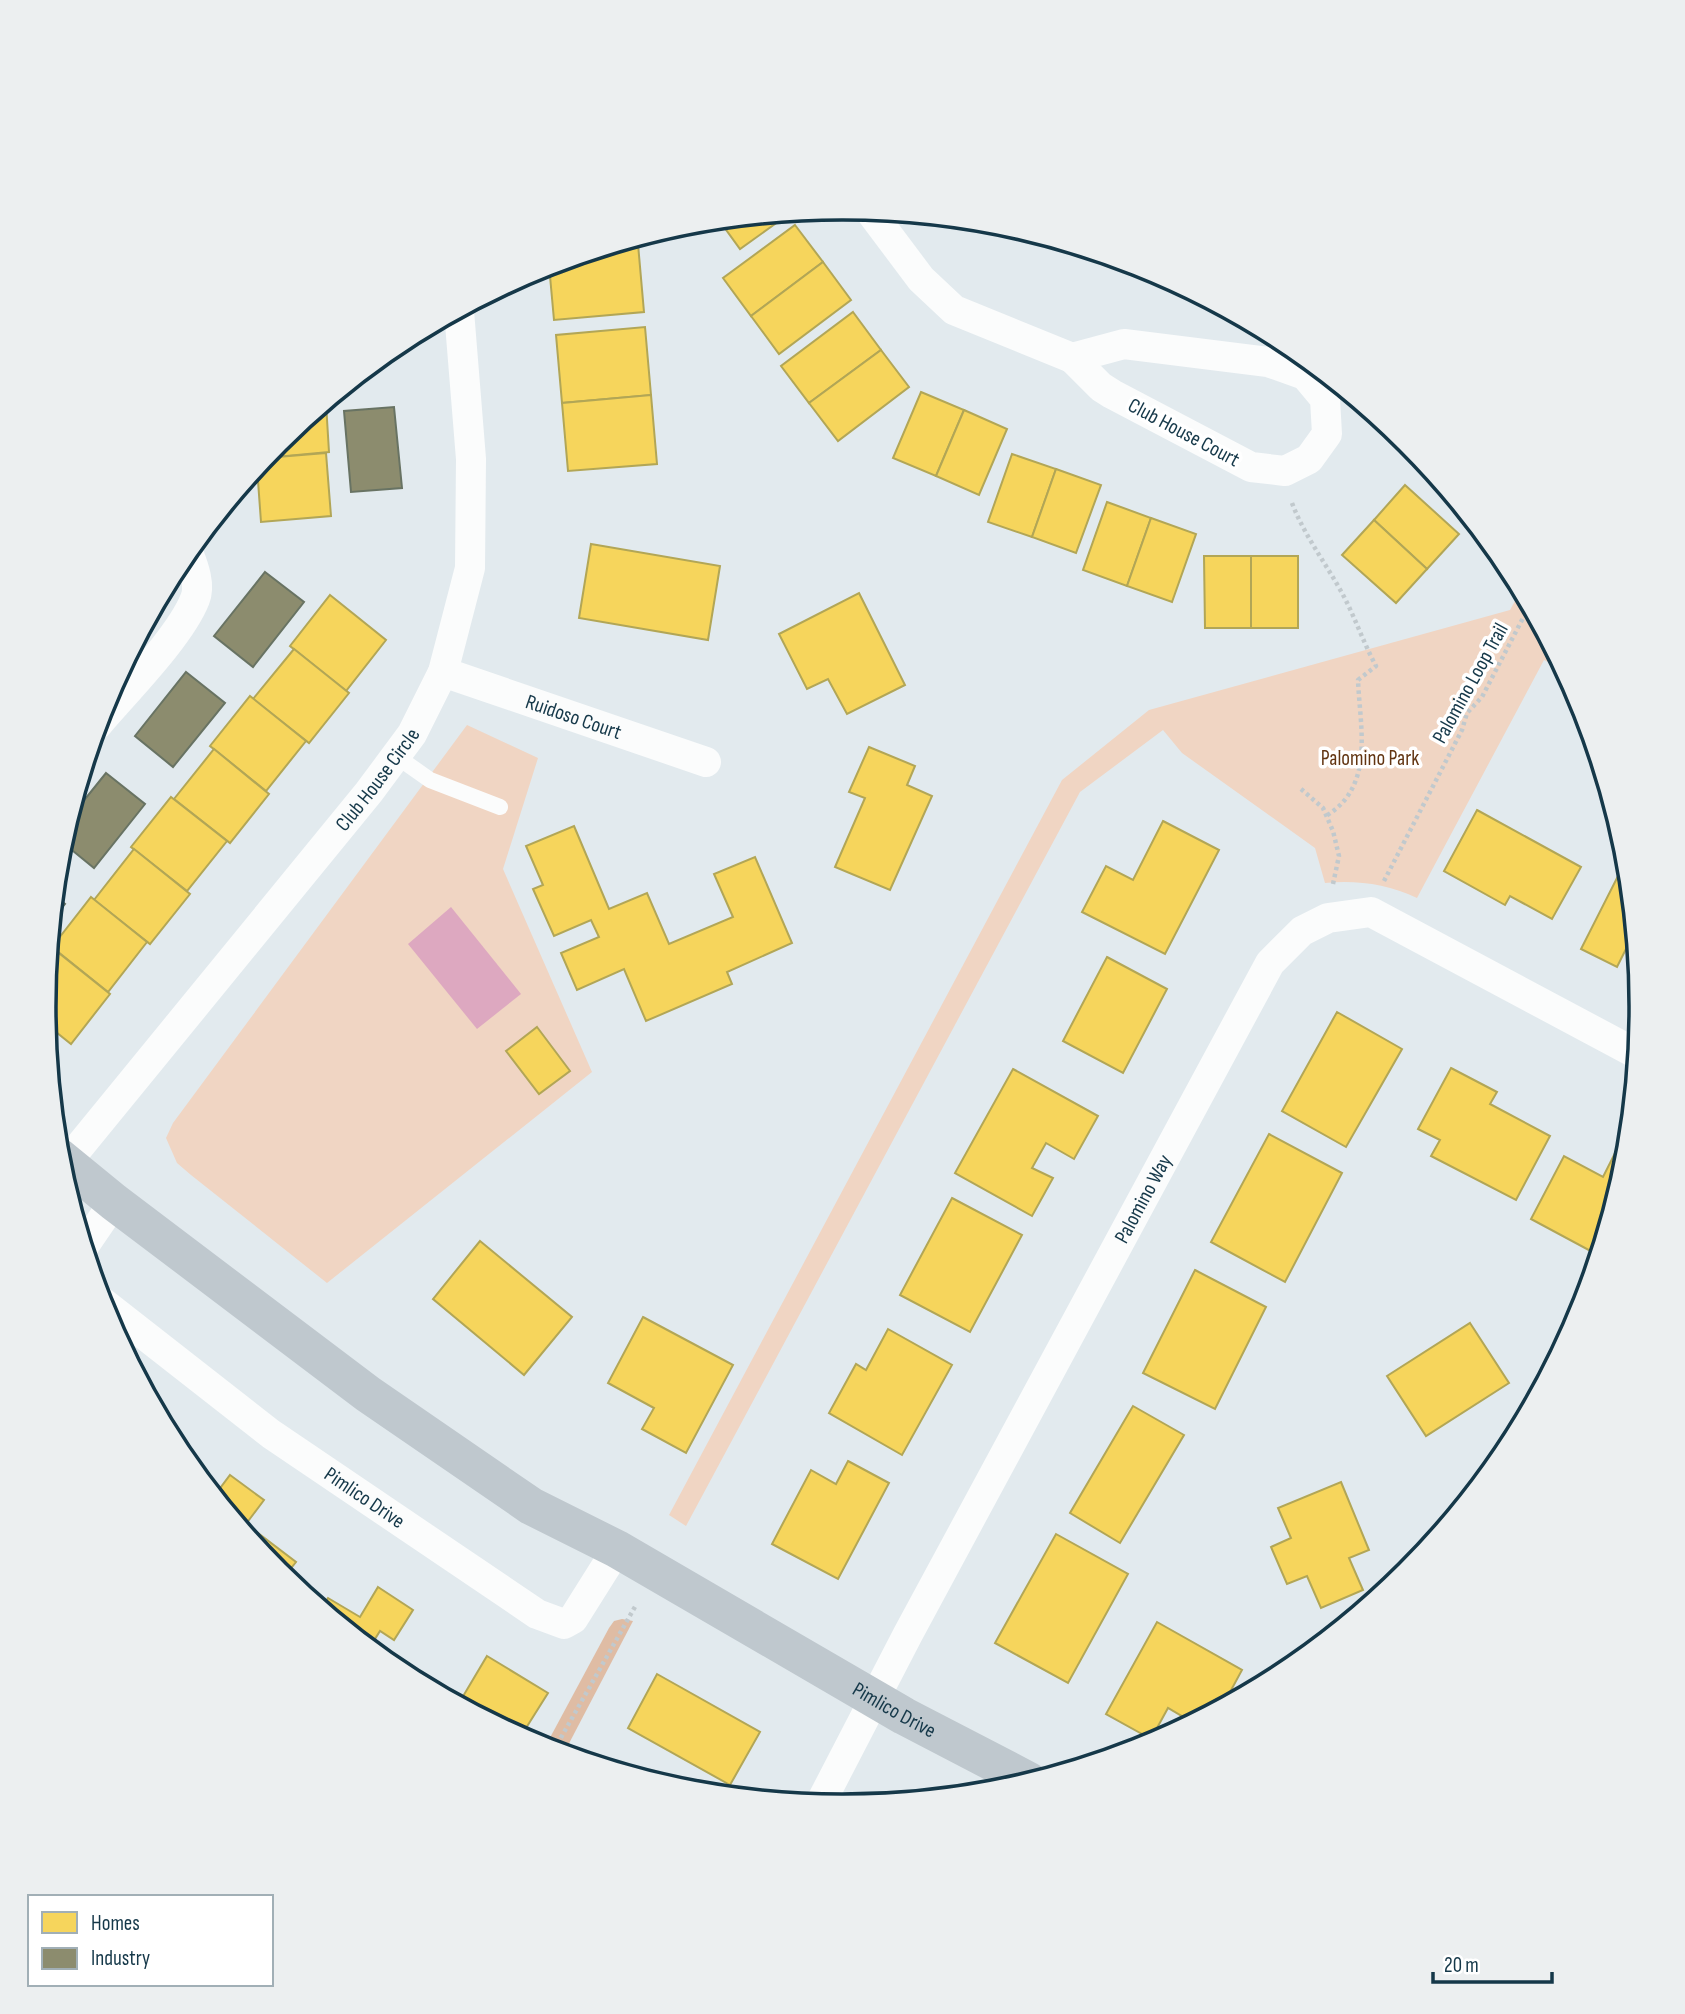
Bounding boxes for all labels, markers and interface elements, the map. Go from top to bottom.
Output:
street label: Club House Court [1124,393,1244,472]
street label: Palomino Loop Trail [1427,619,1514,748]
street label: Ruidoso Court [522,689,625,745]
street label: Club House Circle [330,725,426,836]
park label: Palomino Park [1321,746,1419,771]
street label: Palomino Way [1109,1150,1177,1248]
street label: Pimlico Drive [319,1462,409,1534]
street label: Pimlico Drive [848,1677,940,1743]
legend [28,1895,273,1986]
text: Homes [91,1911,140,1936]
scale bar [1433,1940,1552,1984]
text: Industry [91,1946,150,1971]
text: 20 m [1444,1953,1479,1978]

